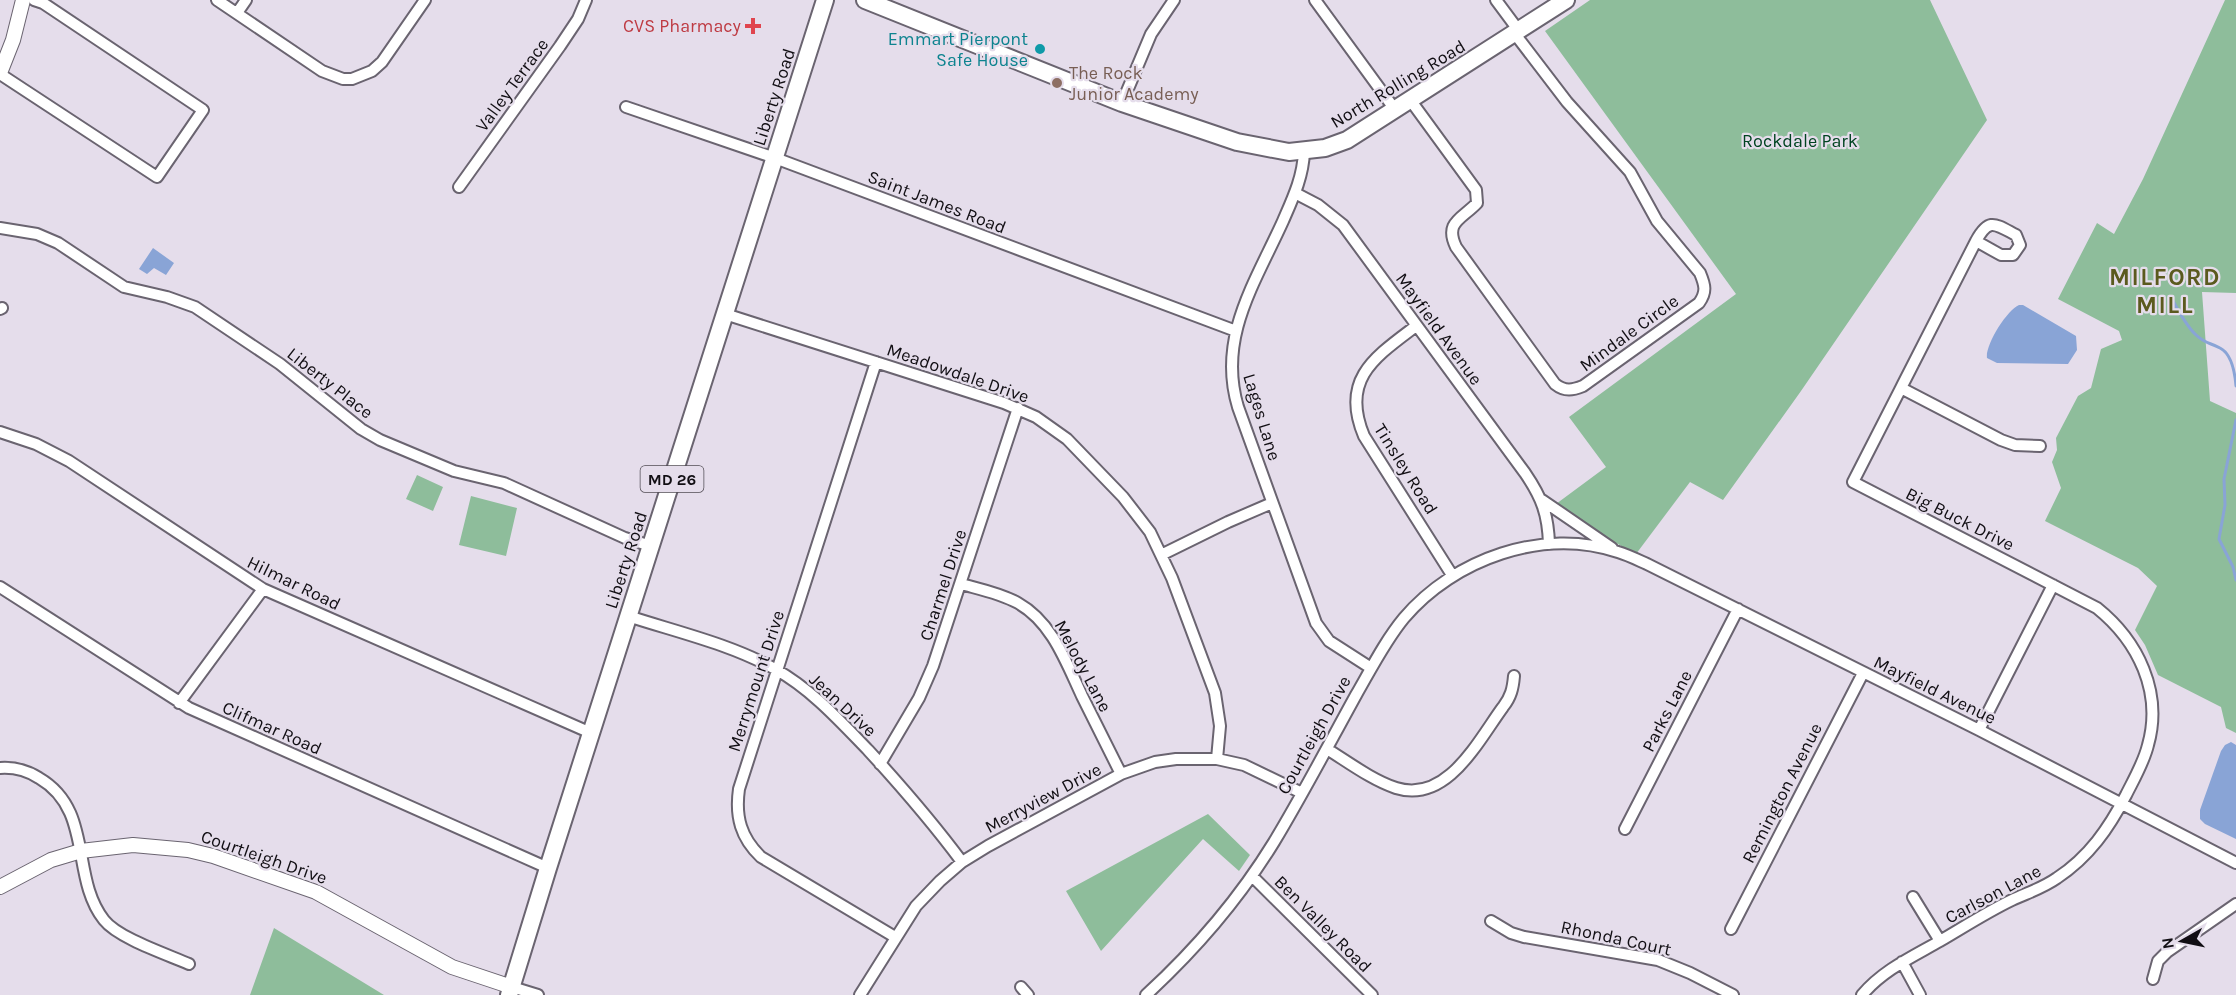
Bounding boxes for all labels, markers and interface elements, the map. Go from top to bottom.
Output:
place label: CVS Pharmacy [623,15,742,37]
marker: CVS Pharmacy [746,19,760,33]
place label: Emmart Pierpont Safe House [888,28,1028,71]
street label: Valley Terrace [471,34,553,136]
street label: North Rolling Road [1327,35,1469,133]
marker: Emmart Pierpont Safe House [1033,42,1047,56]
street label: Liberty Road [748,46,800,148]
place label: The Rock Junior Academy [1069,62,1199,105]
marker: The Rock Junior Academy [1050,76,1064,90]
park label: Rockdale Park [1742,130,1858,152]
street label: Saint James Road [865,165,1009,239]
district label: MILFORD MILL [2109,263,2221,319]
street label: Mayfield Avenue [1391,269,1487,389]
street label: Mindale Circle [1575,290,1683,376]
street label: Meadowdale Drive [884,338,1032,408]
street label: Liberty Place [283,343,377,423]
street label: Lages Lane [1238,371,1286,463]
street label: Tinsley Road [1369,419,1443,519]
road number: MD 26 [640,466,704,492]
street label: Big Buck Drive [1902,482,2018,556]
street label: Liberty Road [600,509,652,611]
street label: Charmel Drive [915,527,971,643]
street label: Hilmar Road [244,551,344,615]
street label: Merrymount Drive [723,608,789,754]
street label: Melody Lane [1050,616,1116,716]
street label: Mayfield Avenue [1870,651,2000,729]
street label: Parks Lane [1637,666,1697,756]
street label: Jean Drive [805,668,881,742]
street label: Courtleigh Drive [1272,672,1356,798]
street label: Clifmar Road [219,696,325,760]
street label: Remington Avenue [1737,719,1827,867]
street label: Merryview Drive [981,758,1105,838]
street label: Courtleigh Drive [198,825,330,889]
street label: Carlson Lane [1941,860,2045,928]
street label: Ben Valley Road [1270,871,1376,977]
north arrow [2152,911,2212,971]
street label: Rhonda Court [1559,916,1674,961]
text: N [2157,936,2178,950]

